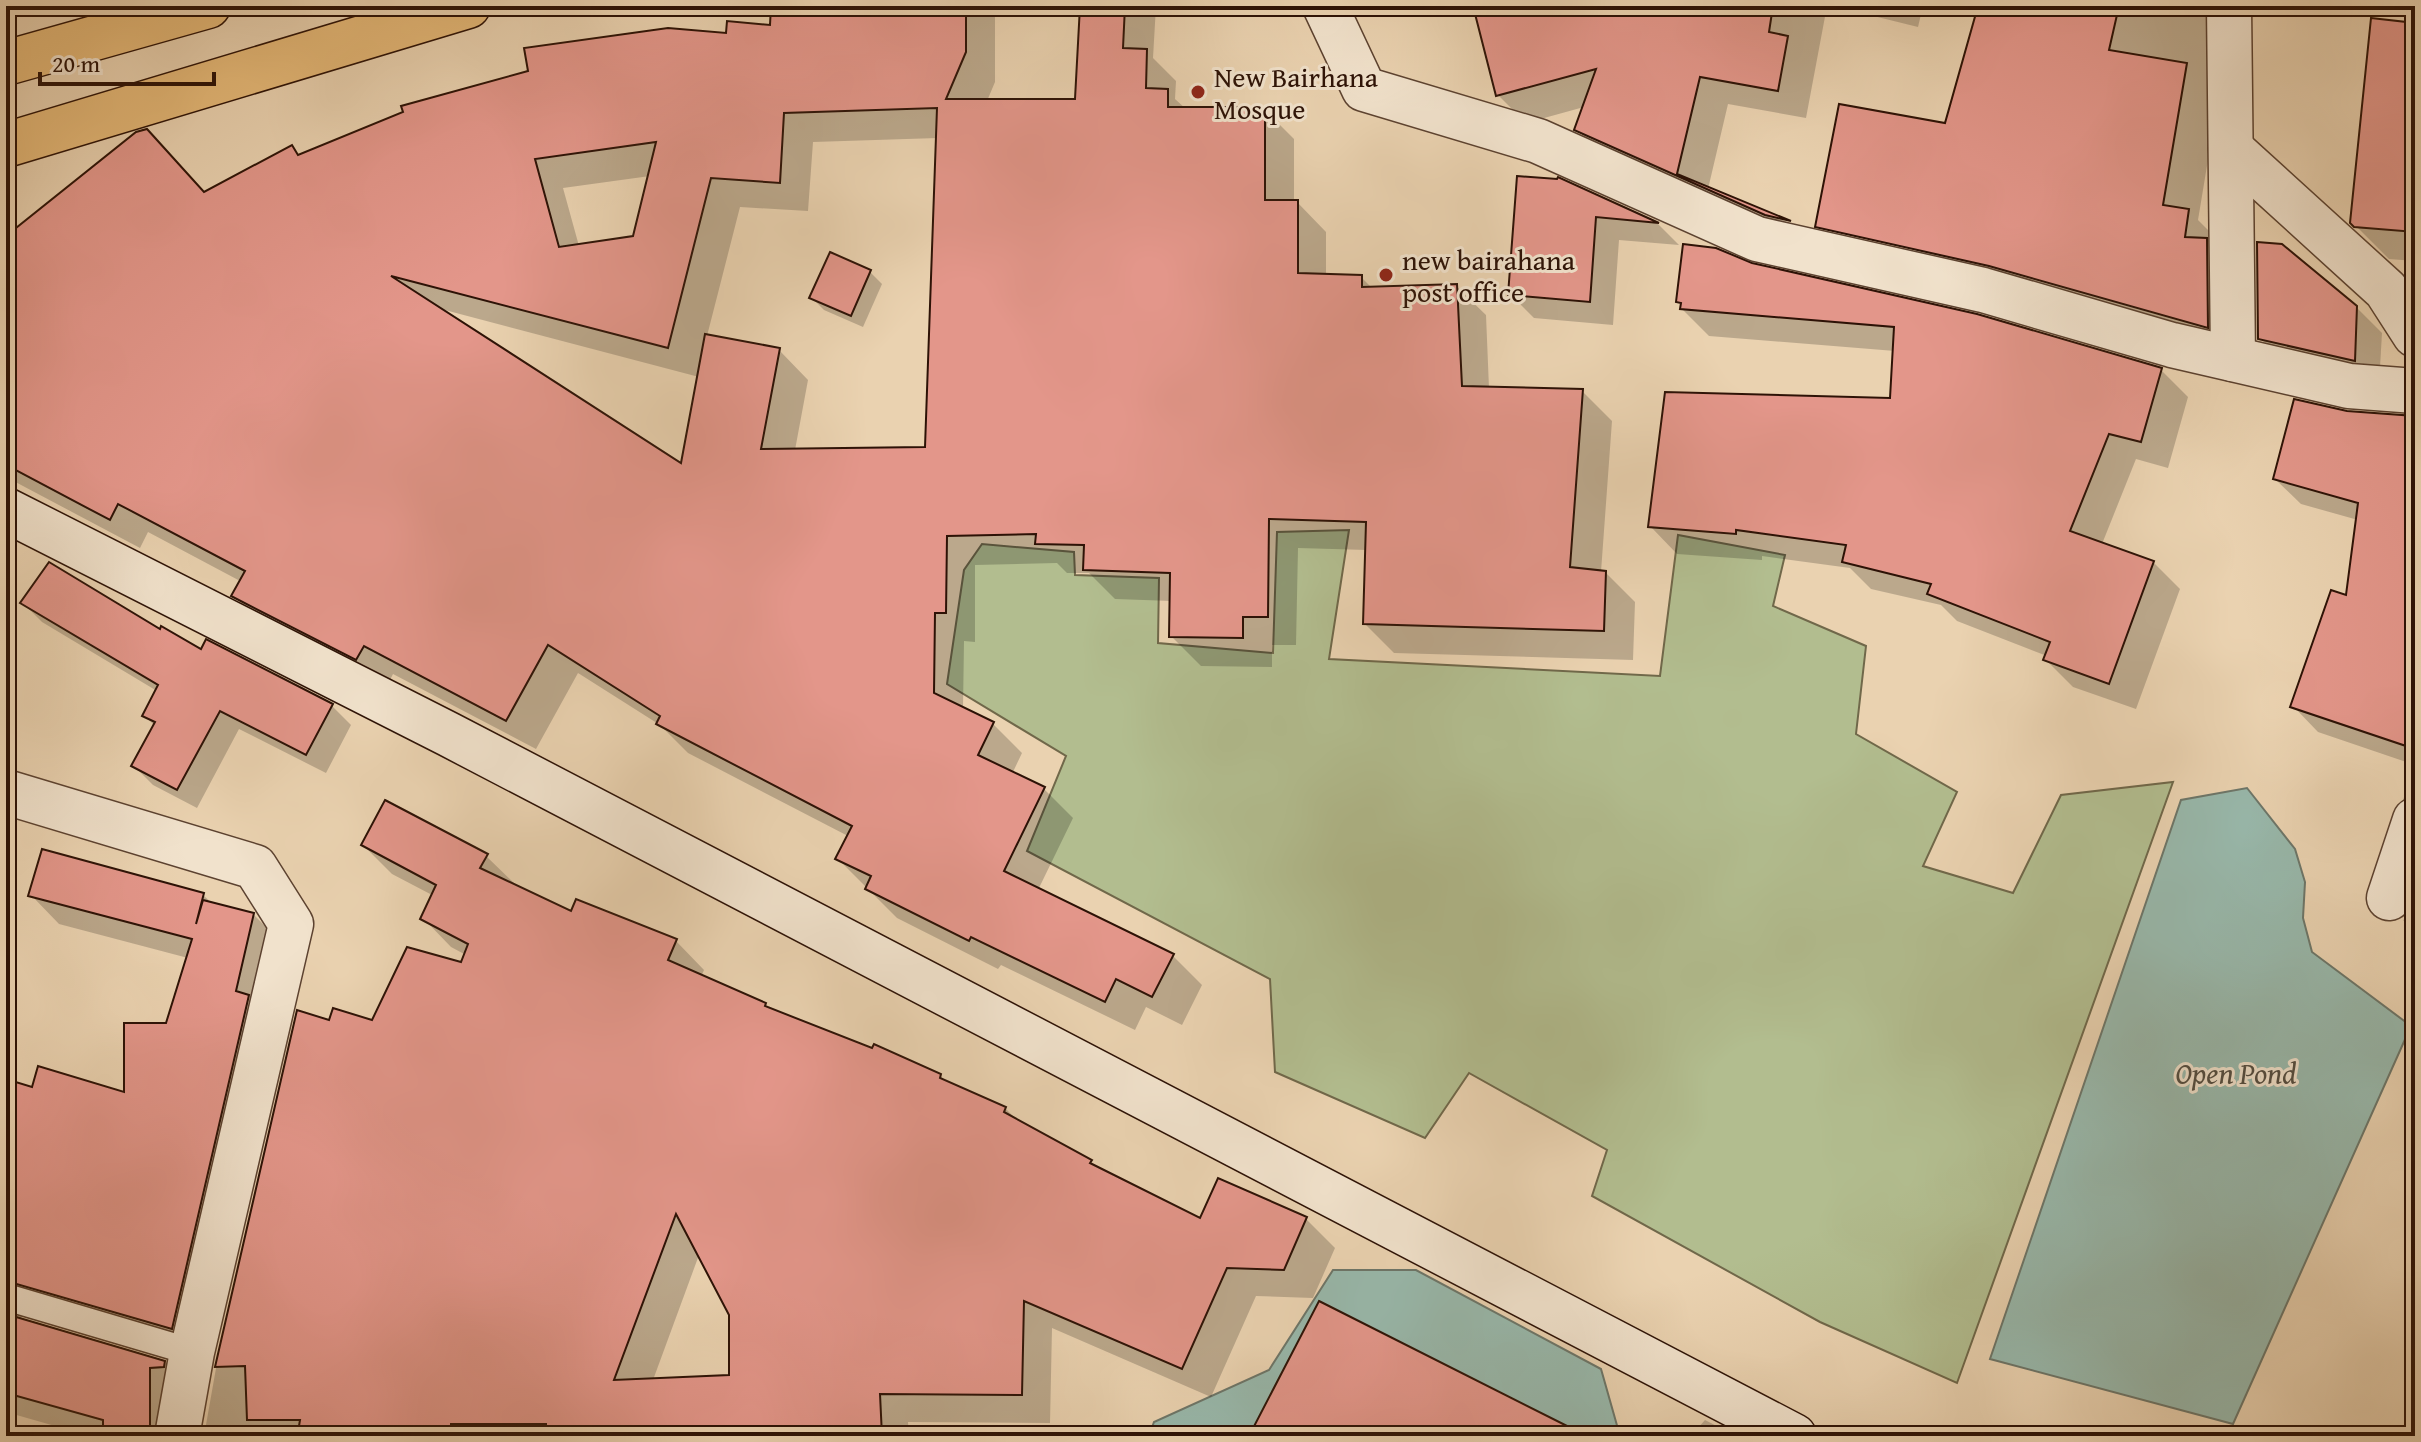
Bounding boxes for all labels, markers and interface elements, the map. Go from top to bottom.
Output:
scale bar [40,36,214,86]
text: 20 m [52,46,100,81]
place label: New Bairhana Mosque [1214,56,1379,129]
marker: New Bairhana Mosque [1189,83,1207,101]
place label: new bairahana post office [1402,239,1576,312]
marker: new bairahana post office [1377,266,1395,284]
water label: Open Pond [2175,1051,2297,1095]

